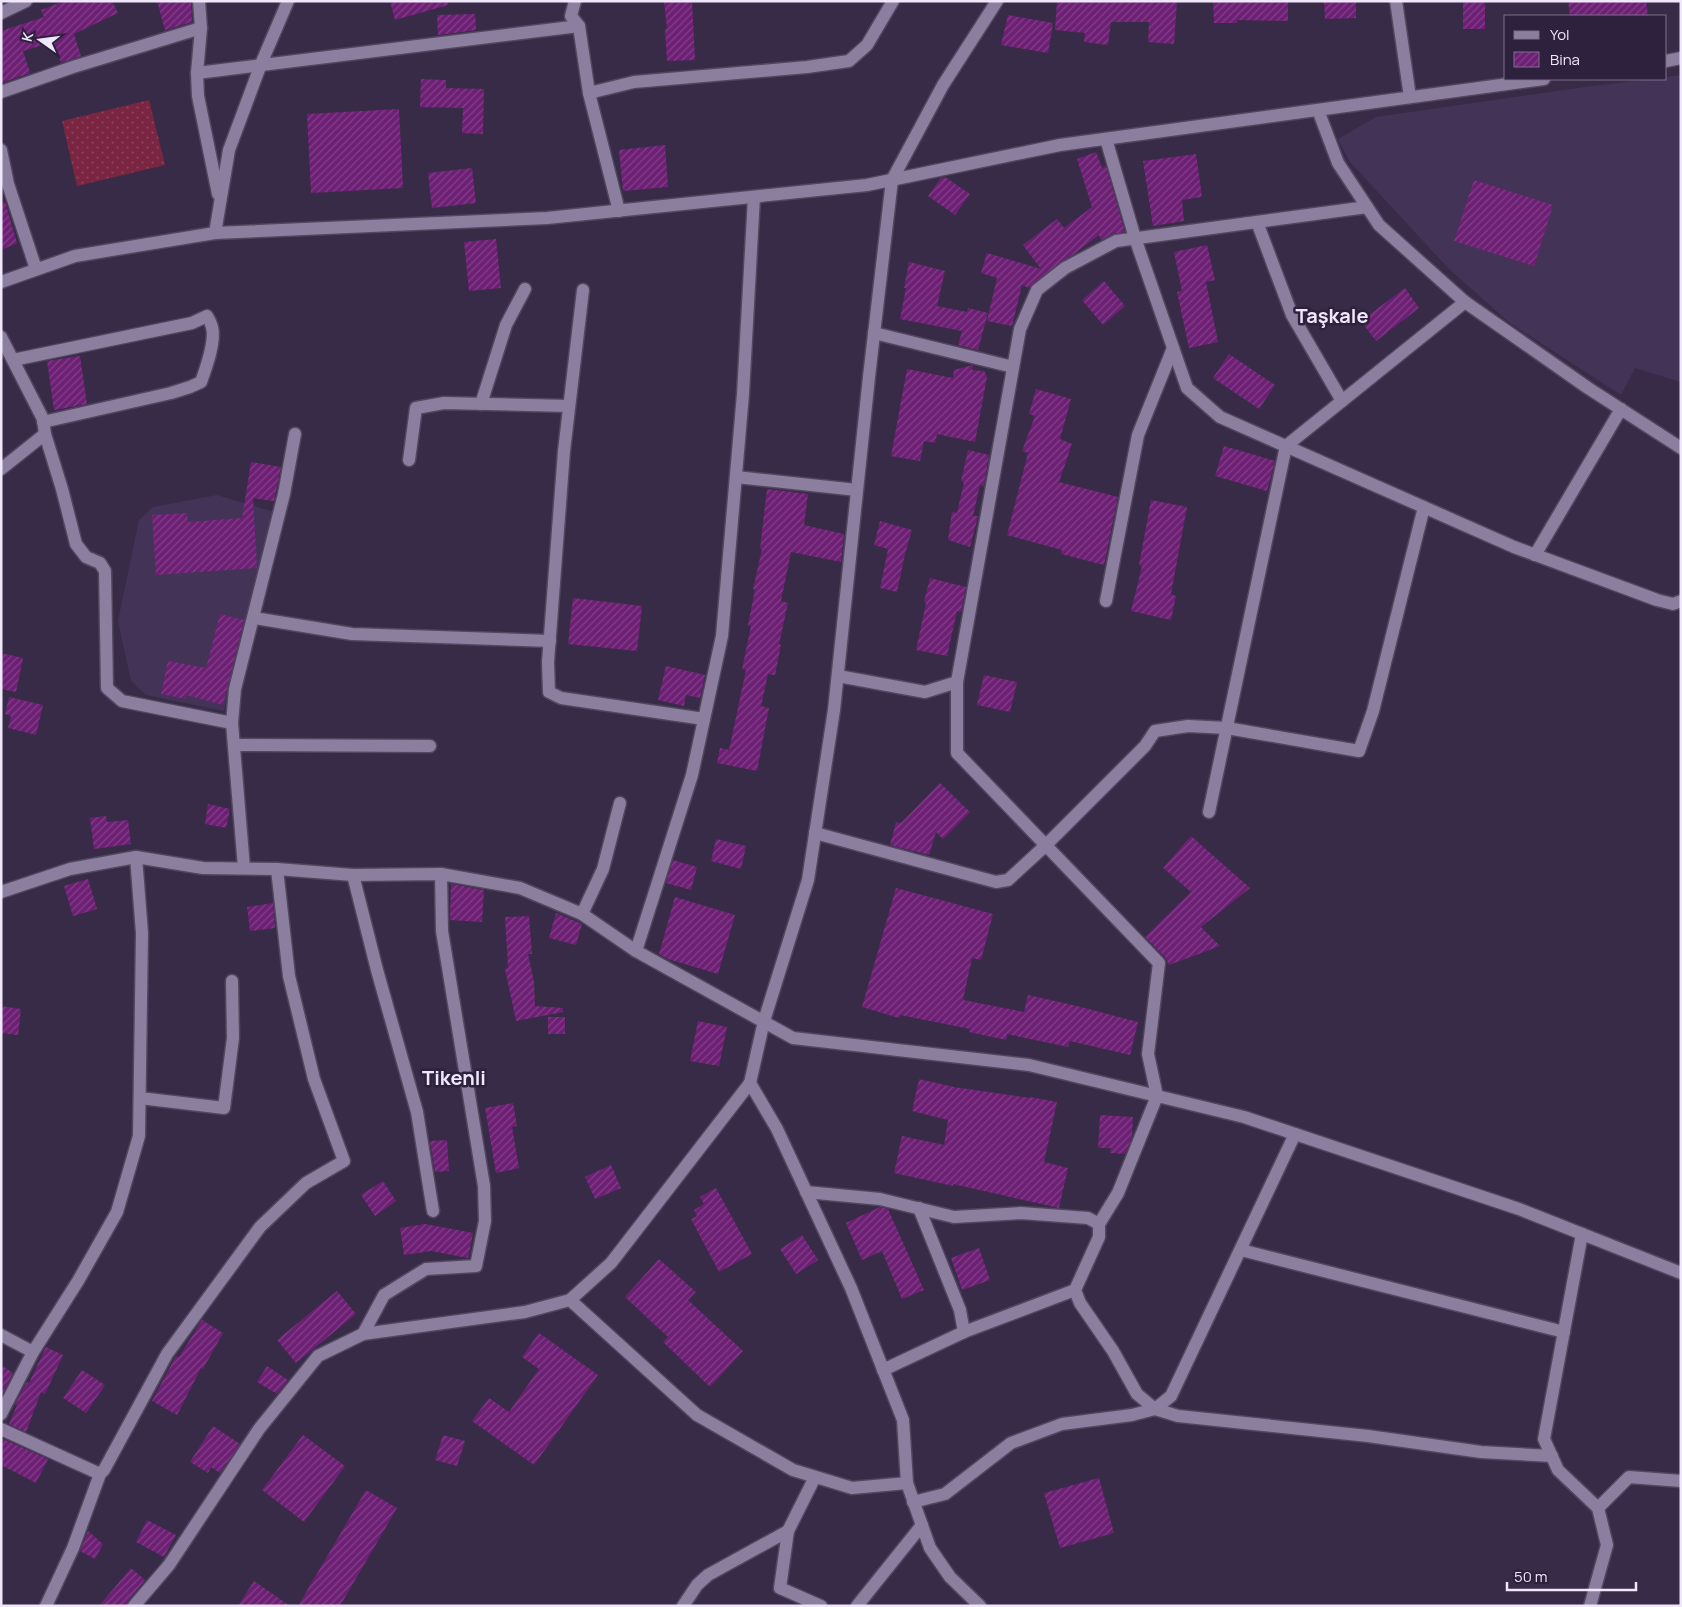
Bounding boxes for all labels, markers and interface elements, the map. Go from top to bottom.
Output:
north arrow [15,15,65,65]
legend [1504,15,1667,80]
text: Yol [1550,24,1570,45]
text: K [17,29,37,43]
text: Bina [1550,49,1580,70]
district label: Taşkale [1295,302,1369,329]
district label: Tikenli [422,1064,486,1091]
scale bar [1507,1560,1636,1592]
text: 50 m [1514,1566,1548,1587]

